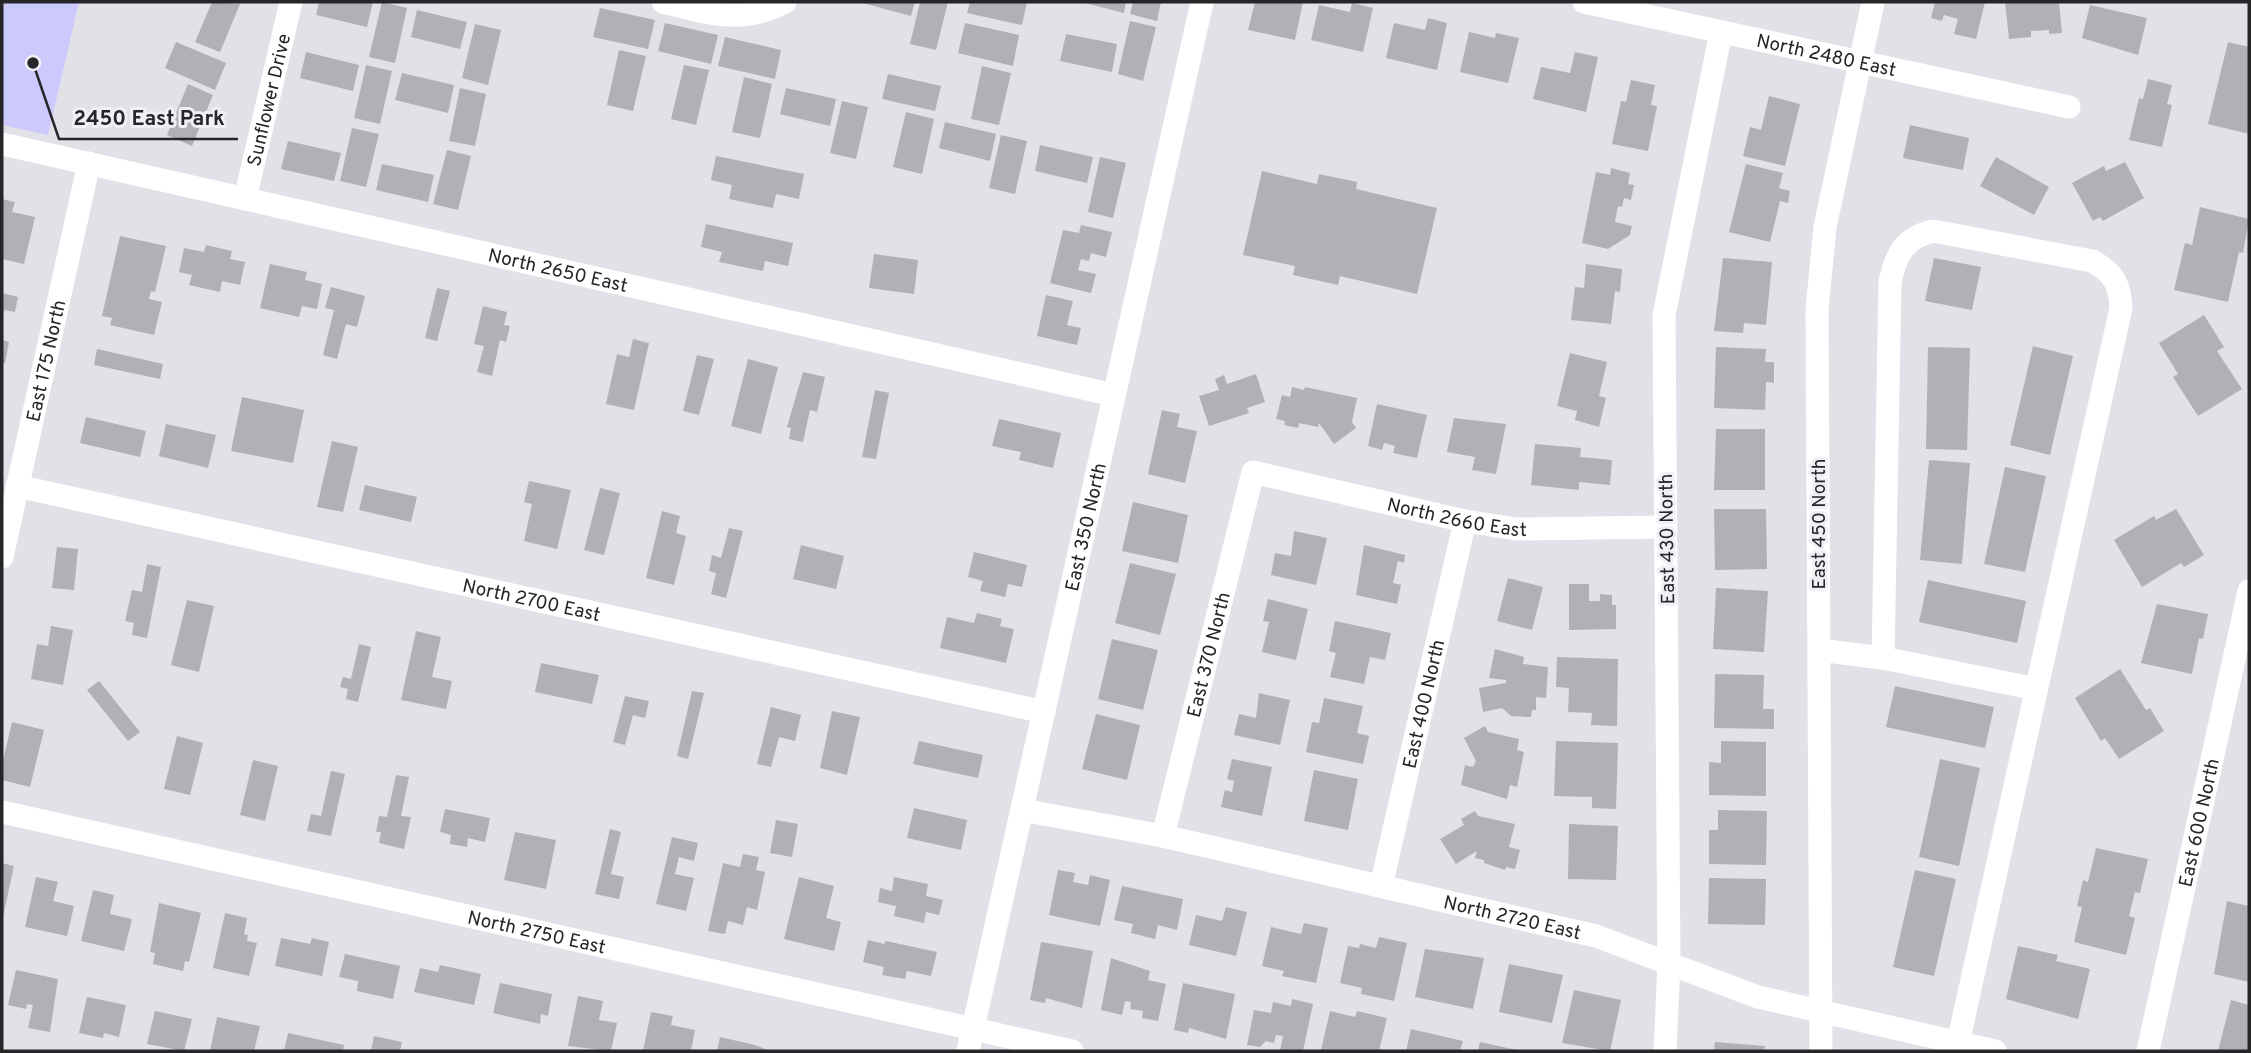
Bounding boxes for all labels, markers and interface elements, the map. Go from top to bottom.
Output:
street label: North 2480 East [1754,30,1898,83]
street label: Sunflower Drive [243,31,297,169]
callout: 2450 East Park [59,97,238,139]
text: 2450 East Park [73,106,225,133]
street label: North 2650 East [486,244,630,299]
street label: East 175 North [22,298,72,424]
street label: East 450 North [1808,458,1832,590]
street label: East 350 North [1061,461,1113,594]
street label: East 430 North [1655,473,1681,604]
street label: North 2660 East [1384,493,1527,543]
street label: North 2700 East [460,574,602,628]
street label: East 370 North [1183,590,1237,720]
street label: East 400 North [1398,637,1451,771]
street label: East 600 North [2174,756,2226,889]
street label: North 2720 East [1441,891,1583,946]
street label: North 2750 East [465,906,608,960]

